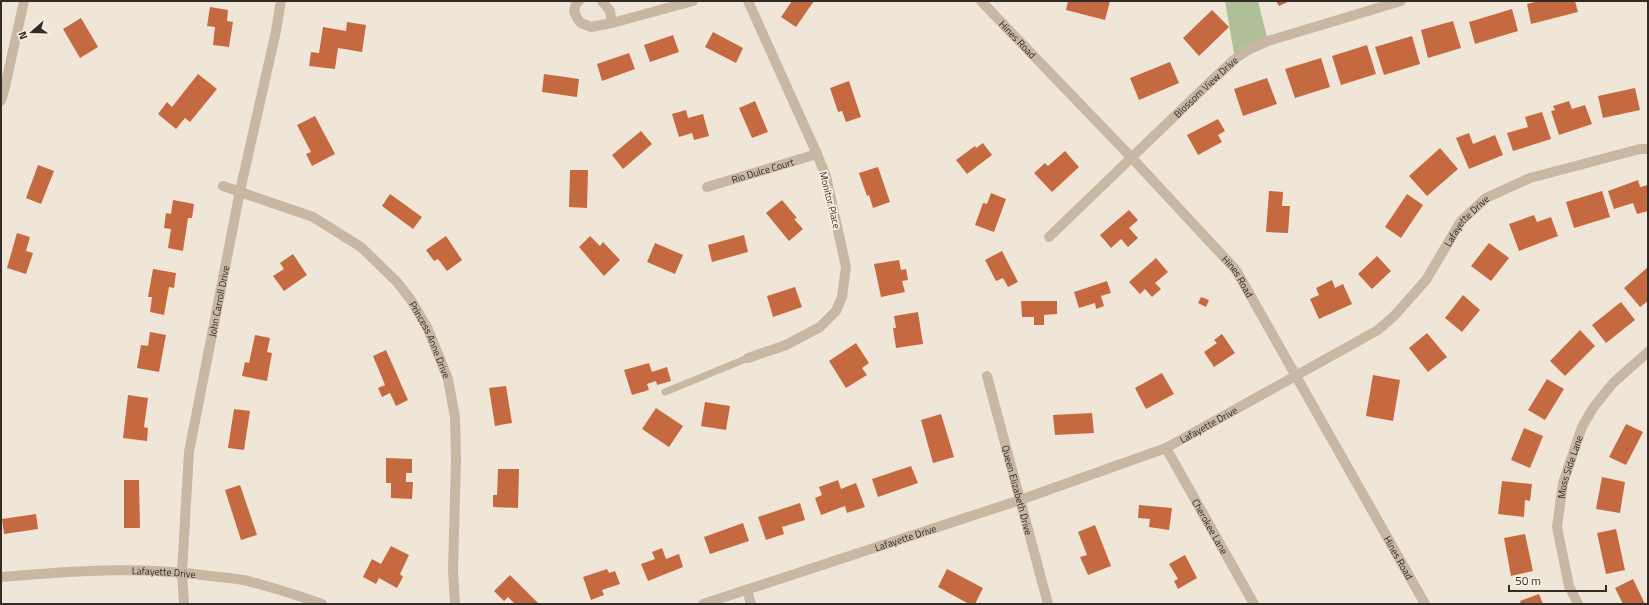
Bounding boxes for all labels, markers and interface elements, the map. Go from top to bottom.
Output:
north arrow [12,12,52,52]
street label: Hines Road [996,17,1040,62]
text: N [14,29,31,42]
street label: Blossom View Drive [1170,53,1241,121]
street label: Rio Dulce Court [730,154,796,187]
street label: Monitor Place [816,170,844,230]
street label: Lafayette Drive [1440,191,1492,249]
street label: Hines Road [1219,252,1257,300]
street label: John Carroll Drive [204,264,233,338]
street label: Princess Anne Drive [406,298,454,381]
street label: Lafayette Drive [1177,402,1240,447]
street label: Moss Side Lane [1553,433,1586,499]
street label: Queen Elizabeth Drive [998,443,1037,537]
street label: Cherokee Lane [1189,496,1232,557]
street label: Lafayette Drive [873,520,938,555]
street label: Hines Road [1380,533,1417,582]
street label: Lafayette Drive [132,563,196,582]
scale bar [1509,567,1606,593]
text: 50 m [1515,571,1541,590]

